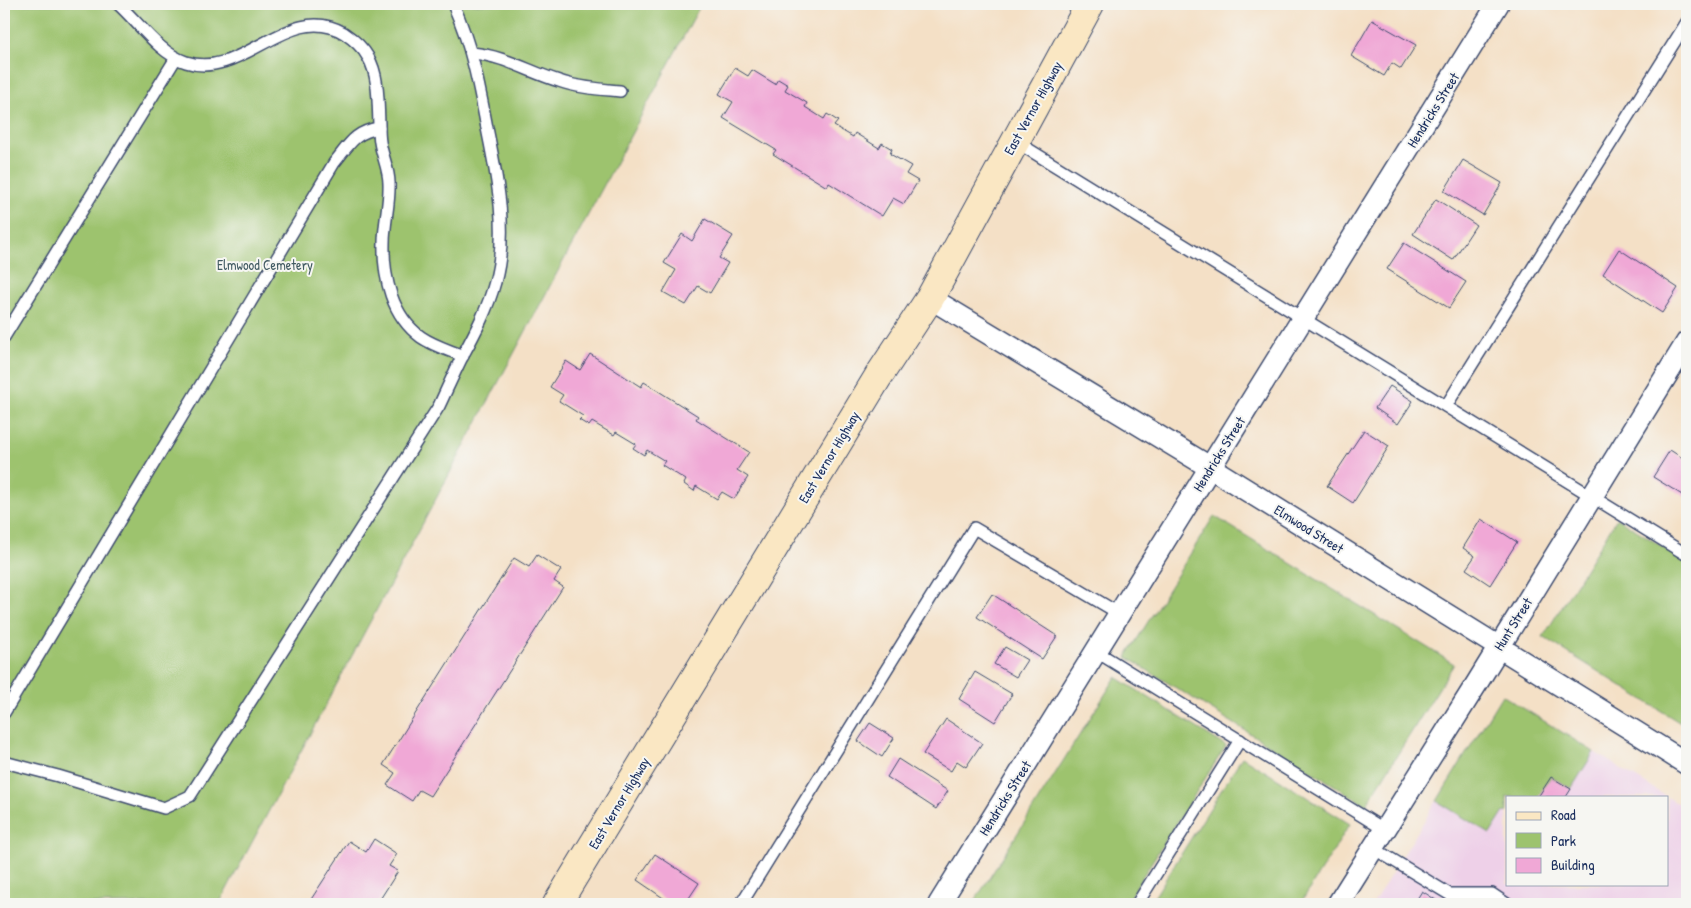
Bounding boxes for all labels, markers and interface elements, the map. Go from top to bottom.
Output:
street label: East Vernor Highway [999,58,1067,158]
street label: Hendricks Street [1402,69,1463,151]
park label: Elmwood Cemetery [217,255,313,275]
street label: East Vernor Highway [794,407,864,507]
street label: Hendricks Street [1188,413,1249,495]
street label: Elmwood Street [1271,500,1348,558]
street label: Hunt Street [1489,593,1536,654]
street label: East Vernor Highway [584,753,654,853]
street label: Hendricks Street [974,757,1035,839]
legend [1506,796,1668,886]
text: Road [1551,804,1576,825]
text: Park [1551,830,1576,851]
text: Building [1551,854,1595,875]

